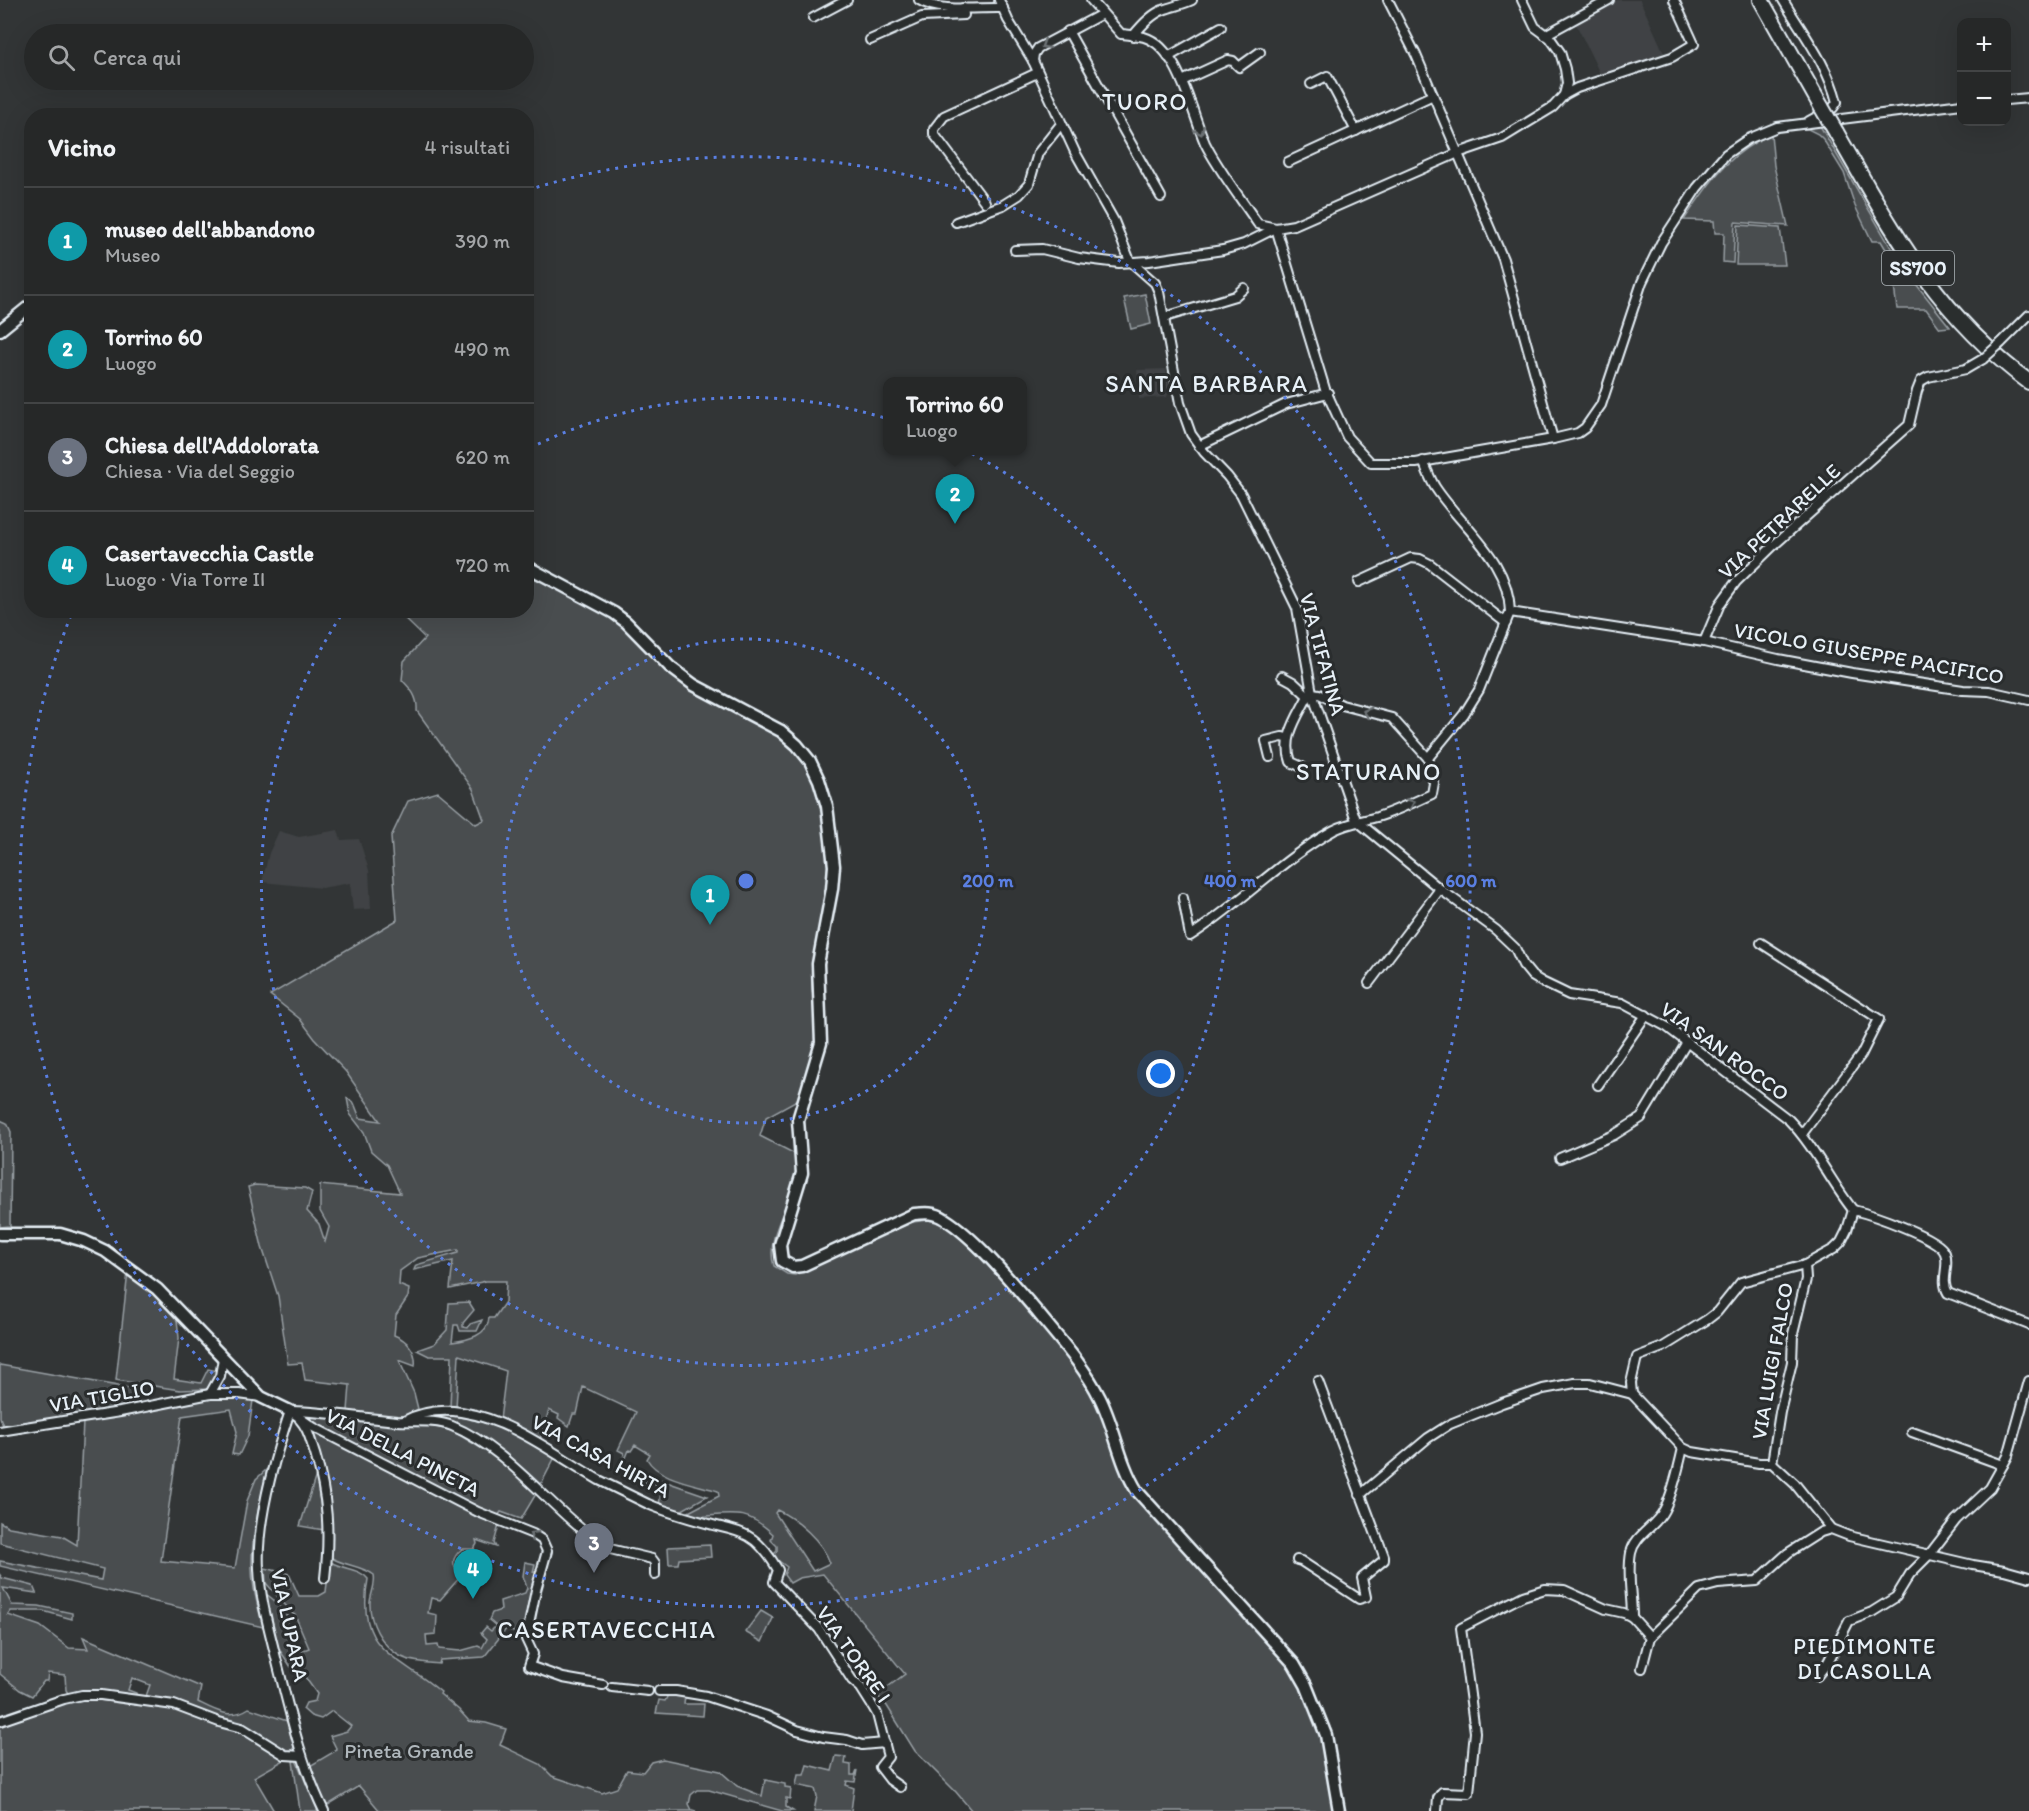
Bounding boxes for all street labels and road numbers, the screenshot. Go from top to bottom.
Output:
road number: SS700 [1882,251,1954,285]
street label: VIA PETRARELLE [1713,458,1845,584]
street label: VIA TIFATINA [1295,590,1351,718]
street label: VICOLO GIUSEPPE PACIFICO [1732,617,2006,689]
street label: VIA SAN ROCCO [1656,996,1794,1106]
street label: VIA LUIGI FALCO [1746,1281,1798,1441]
street label: VIA TIGLIO [48,1374,156,1418]
street label: VIA DELLA PINETA [322,1402,485,1502]
street label: VIA CASA HIRTA [527,1409,675,1503]
street label: VIA LUPARA [266,1566,314,1684]
street label: VIA TORRE I [811,1601,897,1707]

